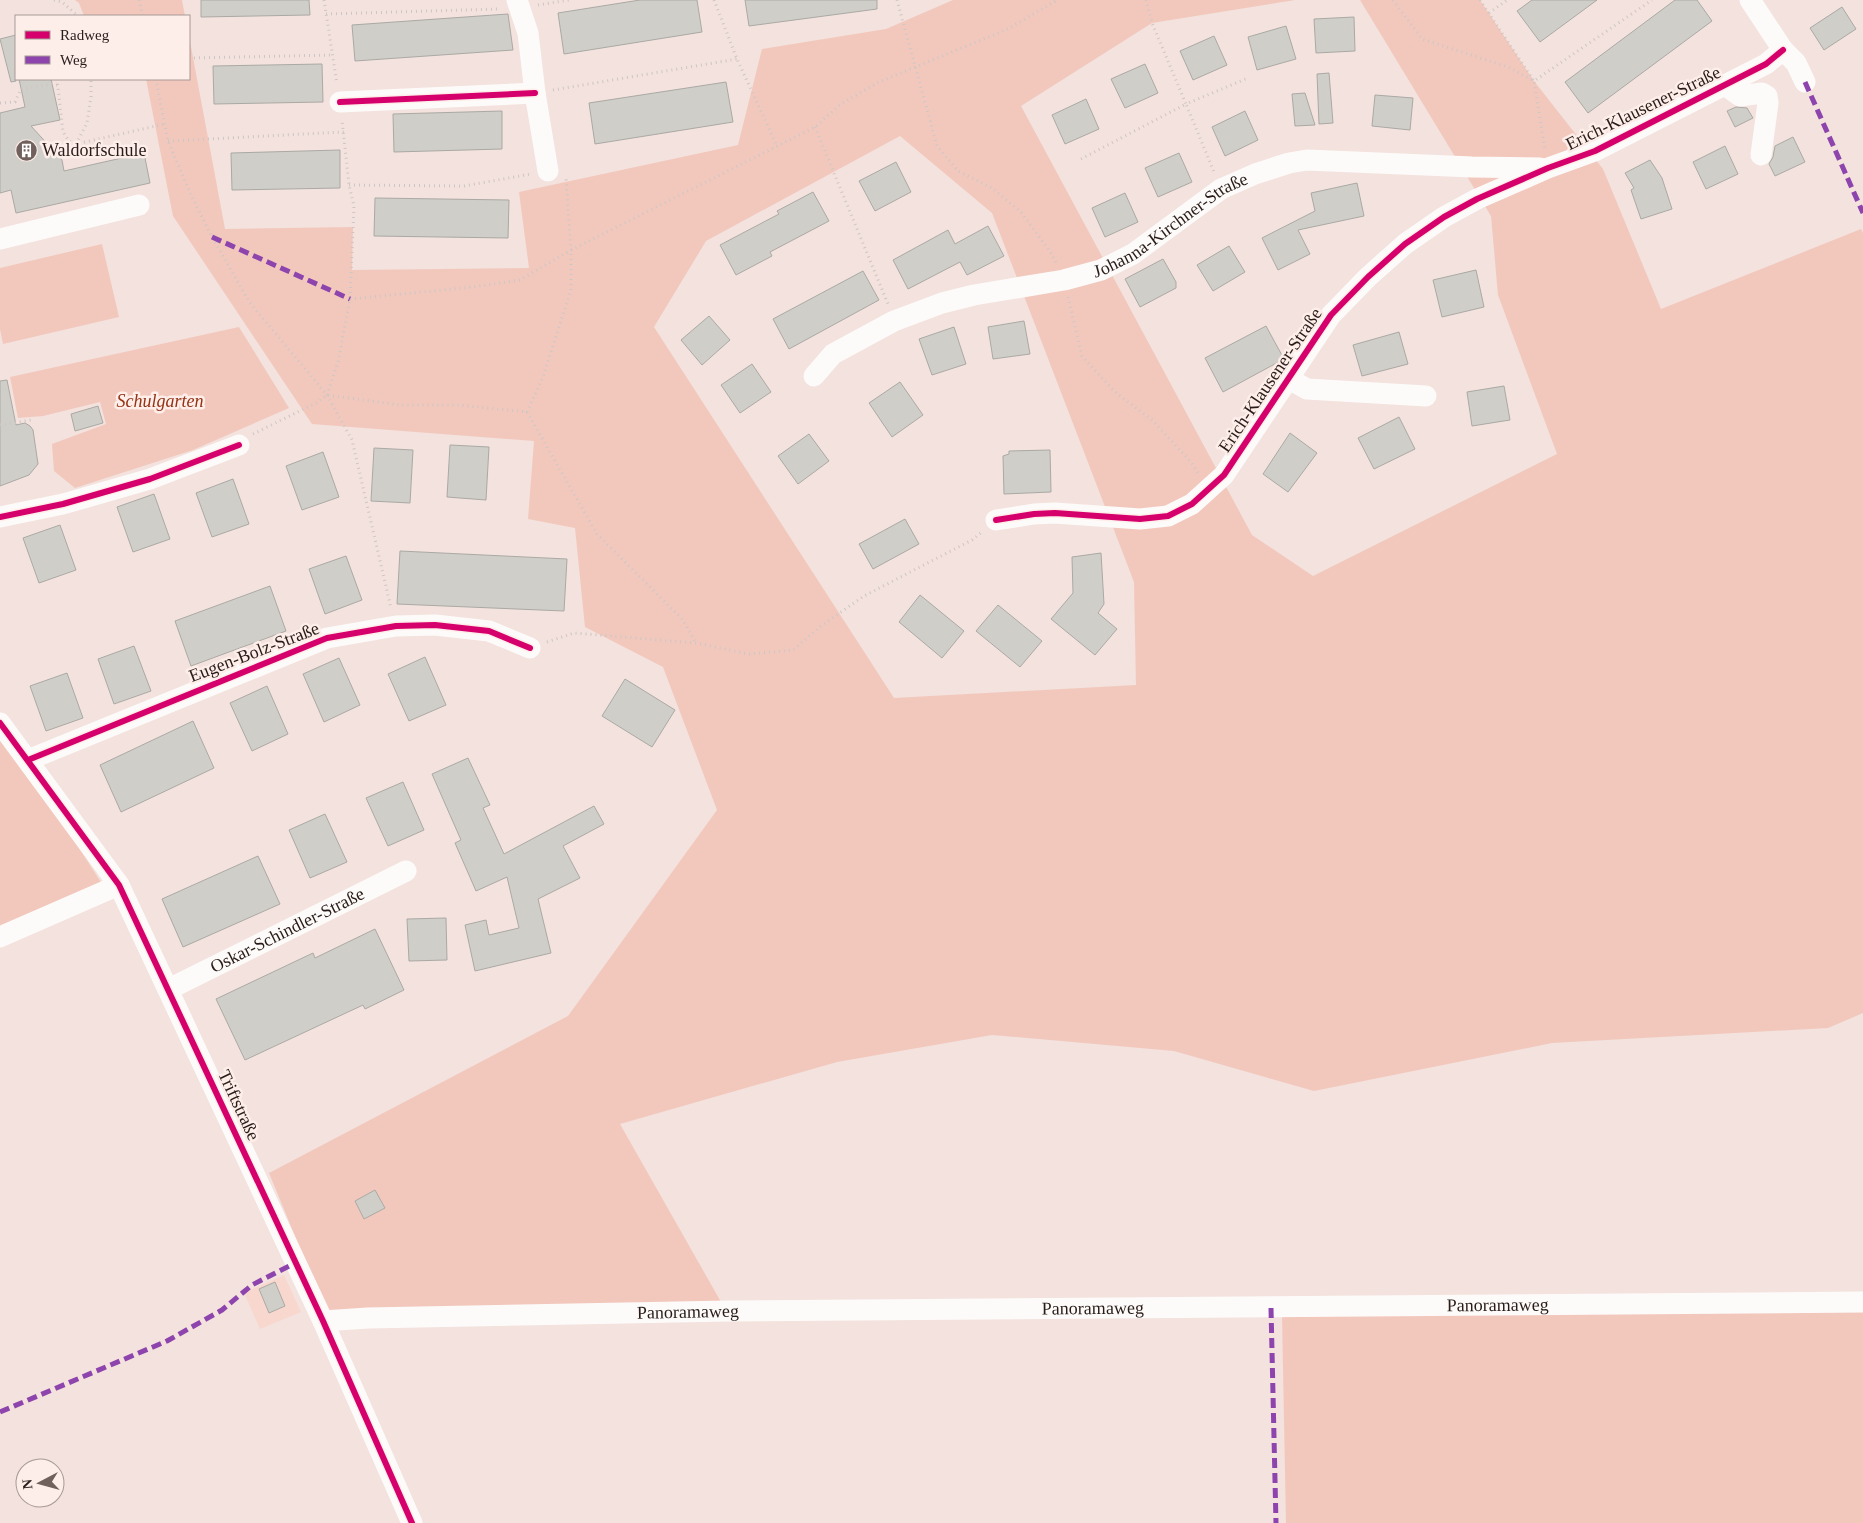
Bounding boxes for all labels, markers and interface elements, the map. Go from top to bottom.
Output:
legend [15,15,190,80]
text: Radweg [60,27,110,43]
text: Weg [60,52,88,68]
street label: Erich-Klausener-Straße [1562,62,1724,154]
building icon: Waldorfschule [14,138,38,162]
place label: Waldorfschule [42,140,147,160]
street label: Johanna-Kirchner-Straße [1091,169,1251,282]
street label: Erich-Klausener-Straße [1214,304,1326,456]
park label: Schulgarten [117,391,204,411]
street label: Eugen-Bolz-Straße [186,618,322,686]
street label: Oskar-Schindler-Straße [207,883,367,977]
street label: Triftstraße [214,1067,264,1143]
street label: Panoramaweg [1447,1294,1549,1315]
street label: Panoramaweg [1042,1298,1144,1319]
street label: Panoramaweg [637,1301,739,1323]
north arrow [15,1458,65,1508]
text: N [20,1478,36,1490]

